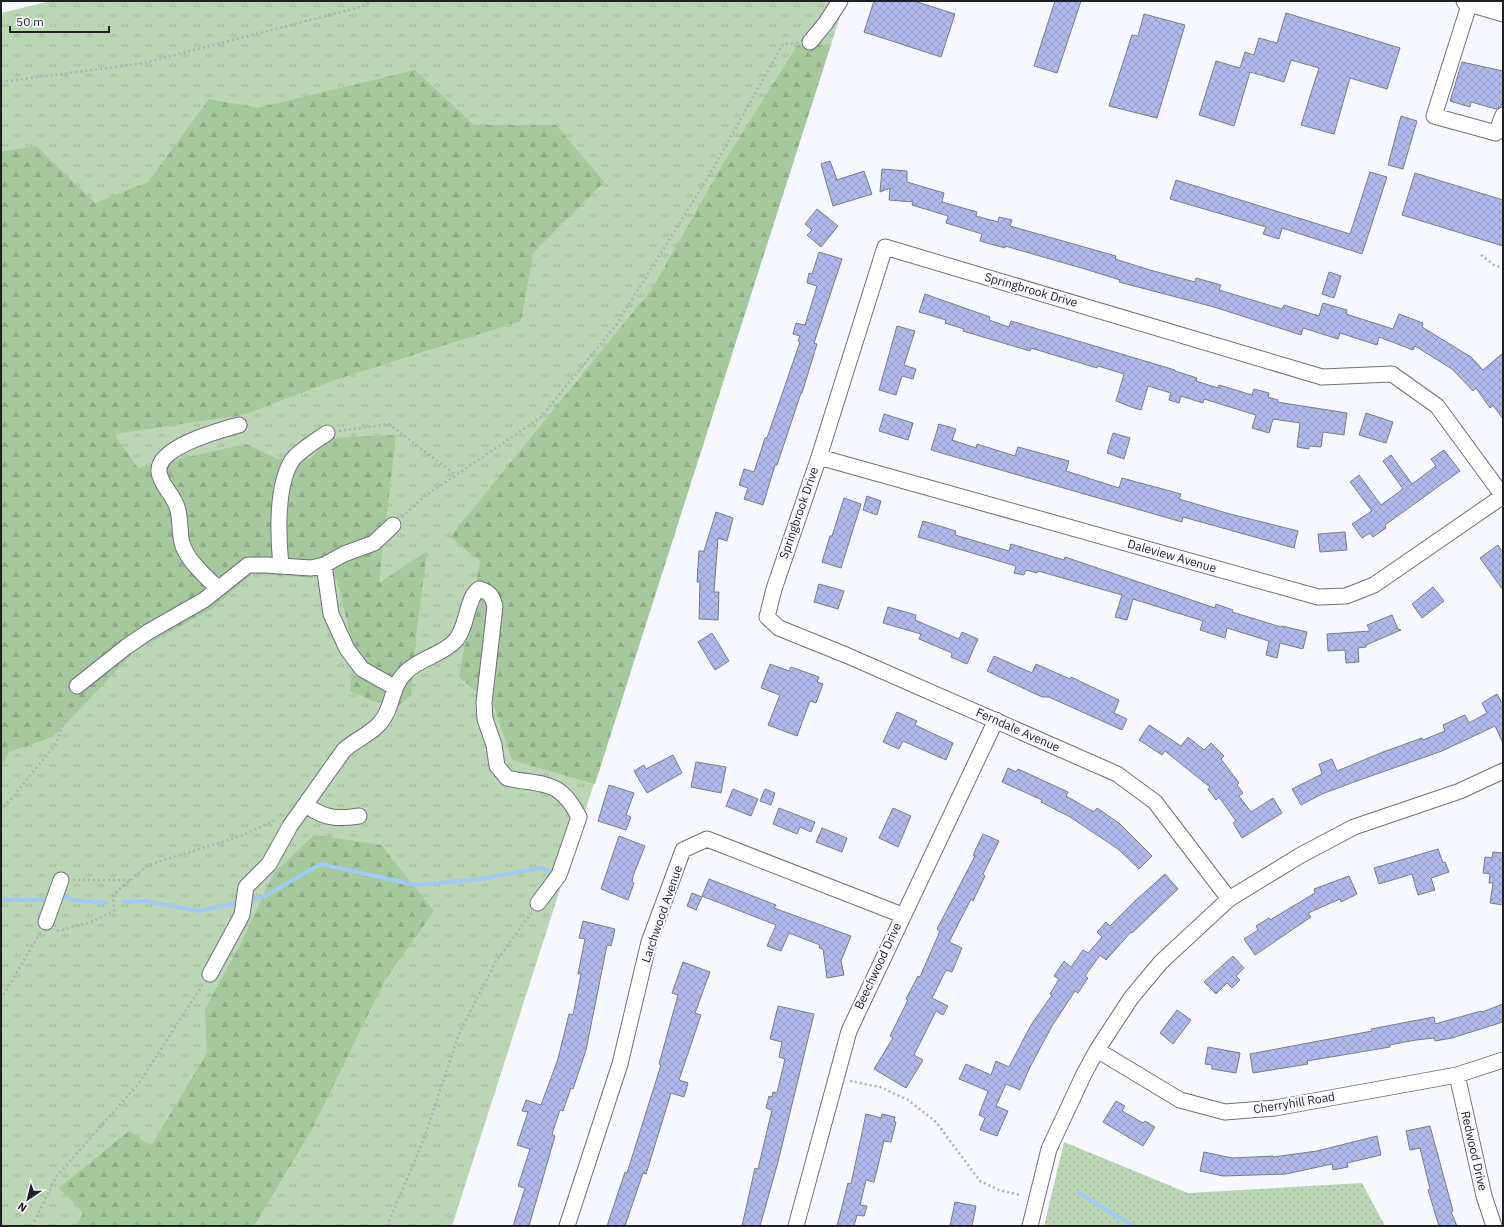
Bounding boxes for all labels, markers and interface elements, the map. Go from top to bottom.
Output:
scale bar [10,8,109,34]
text: 50 m [16,14,44,29]
street label: Springbrook Drive [983,269,1080,310]
street label: Springbrook Drive [776,465,821,561]
street label: Daleview Avenue [1126,536,1219,575]
street label: Ferndale Avenue [974,704,1063,755]
street label: Larchwood Avenue [638,863,685,965]
street label: Beechwood Drive [851,920,904,1012]
street label: Cherryhill Road [1252,1089,1336,1116]
street label: Redwood Drive [1458,1110,1491,1193]
north arrow [8,1179,48,1219]
text: N [15,1199,30,1215]

